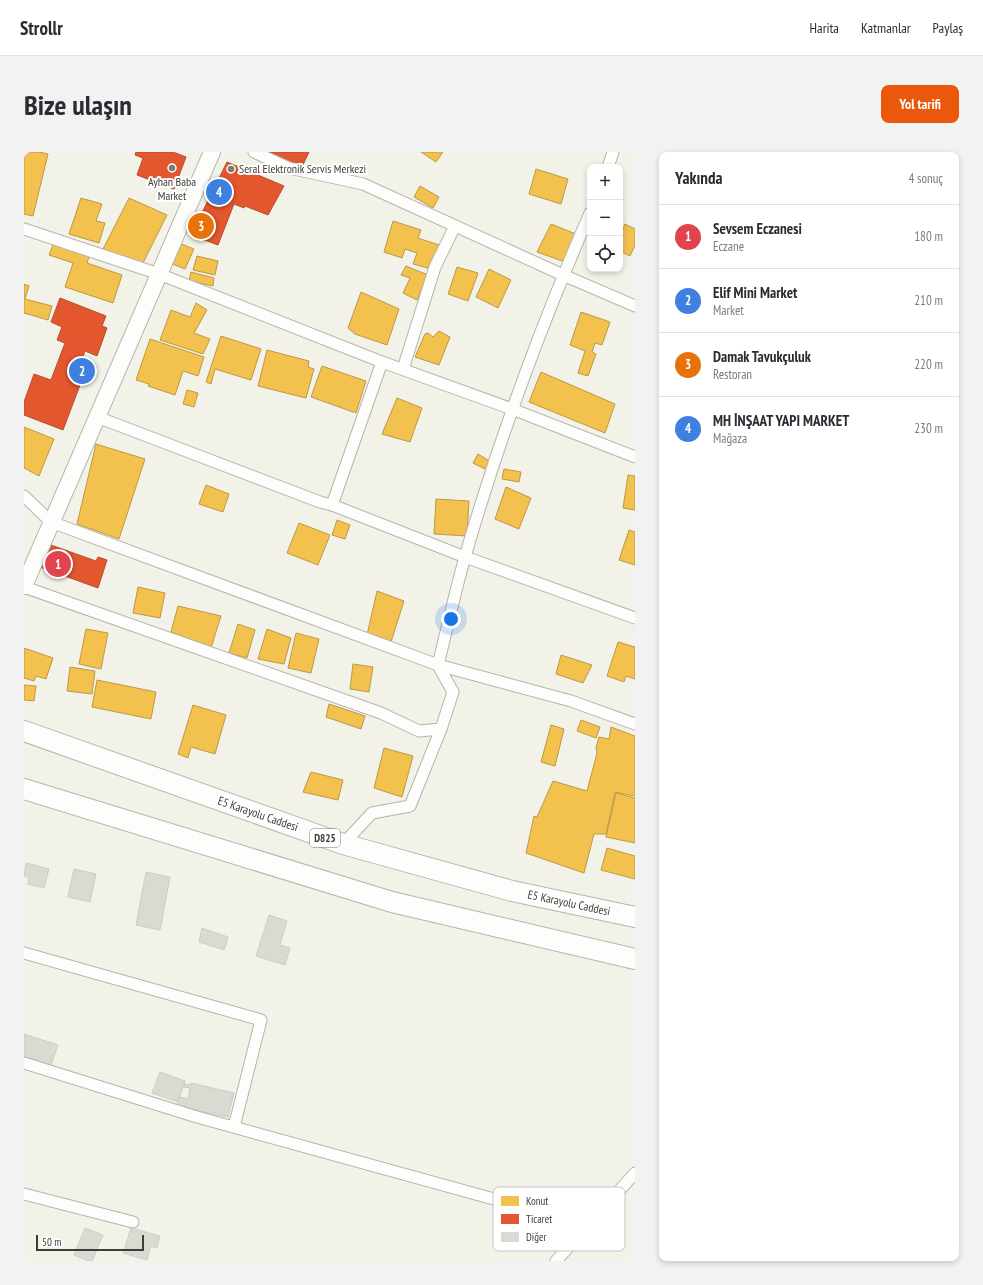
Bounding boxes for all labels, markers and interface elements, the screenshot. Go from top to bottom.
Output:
text: Strollr [20,16,63,40]
text: Harita [810,19,839,37]
text: Katmanlar [861,19,911,37]
text: Paylaş [933,19,963,37]
button: Yol tarifi [881,85,959,123]
text: Bize ulaşın [24,86,132,123]
place label: Seral Elektronik Servis Merkezi [239,161,366,176]
marker: Ayhan Baba Market [167,163,177,173]
marker: Seral Elektronik Servis Merkezi [226,164,236,174]
map controls [587,164,623,272]
button: + [587,164,623,200]
text: Yakında [675,167,722,189]
text: 4 sonuç [908,170,943,187]
place label: Ayhan Baba Market [148,174,196,203]
pin: 4 [206,177,232,207]
button: − [587,200,623,236]
pin: 3 [188,211,214,241]
text: Sevsem Eczanesi [713,219,802,238]
text: 1 [685,228,691,245]
text: 180 m [914,228,943,245]
button: locate [587,236,623,272]
text: Eczane [713,238,744,255]
text: Elif Mini Market [713,283,797,302]
text: 2 [685,292,691,309]
text: 210 m [914,292,943,309]
text: Market [713,302,744,319]
text: Damak Tavukçuluk [713,347,811,366]
pin: 2 [69,356,95,386]
text: 3 [685,356,691,373]
text: 220 m [914,356,943,373]
text: Restoran [713,366,752,383]
text: MH İNŞAAT YAPI MARKET [713,411,849,430]
text: 4 [685,420,691,437]
text: 230 m [914,420,943,437]
text: Mağaza [713,430,747,447]
pin: 1 [45,549,71,579]
your location [441,609,461,629]
street label: E5 Karayolu Caddesi [216,793,300,834]
road number: D825 [310,829,340,847]
street label: E5 Karayolu Caddesi [526,886,612,919]
legend [493,1187,625,1251]
text: Konut [526,1194,548,1208]
text: Ticaret [526,1212,552,1226]
text: Diğer [526,1230,546,1244]
scale bar [36,1233,144,1252]
text: 50 m [42,1235,61,1249]

